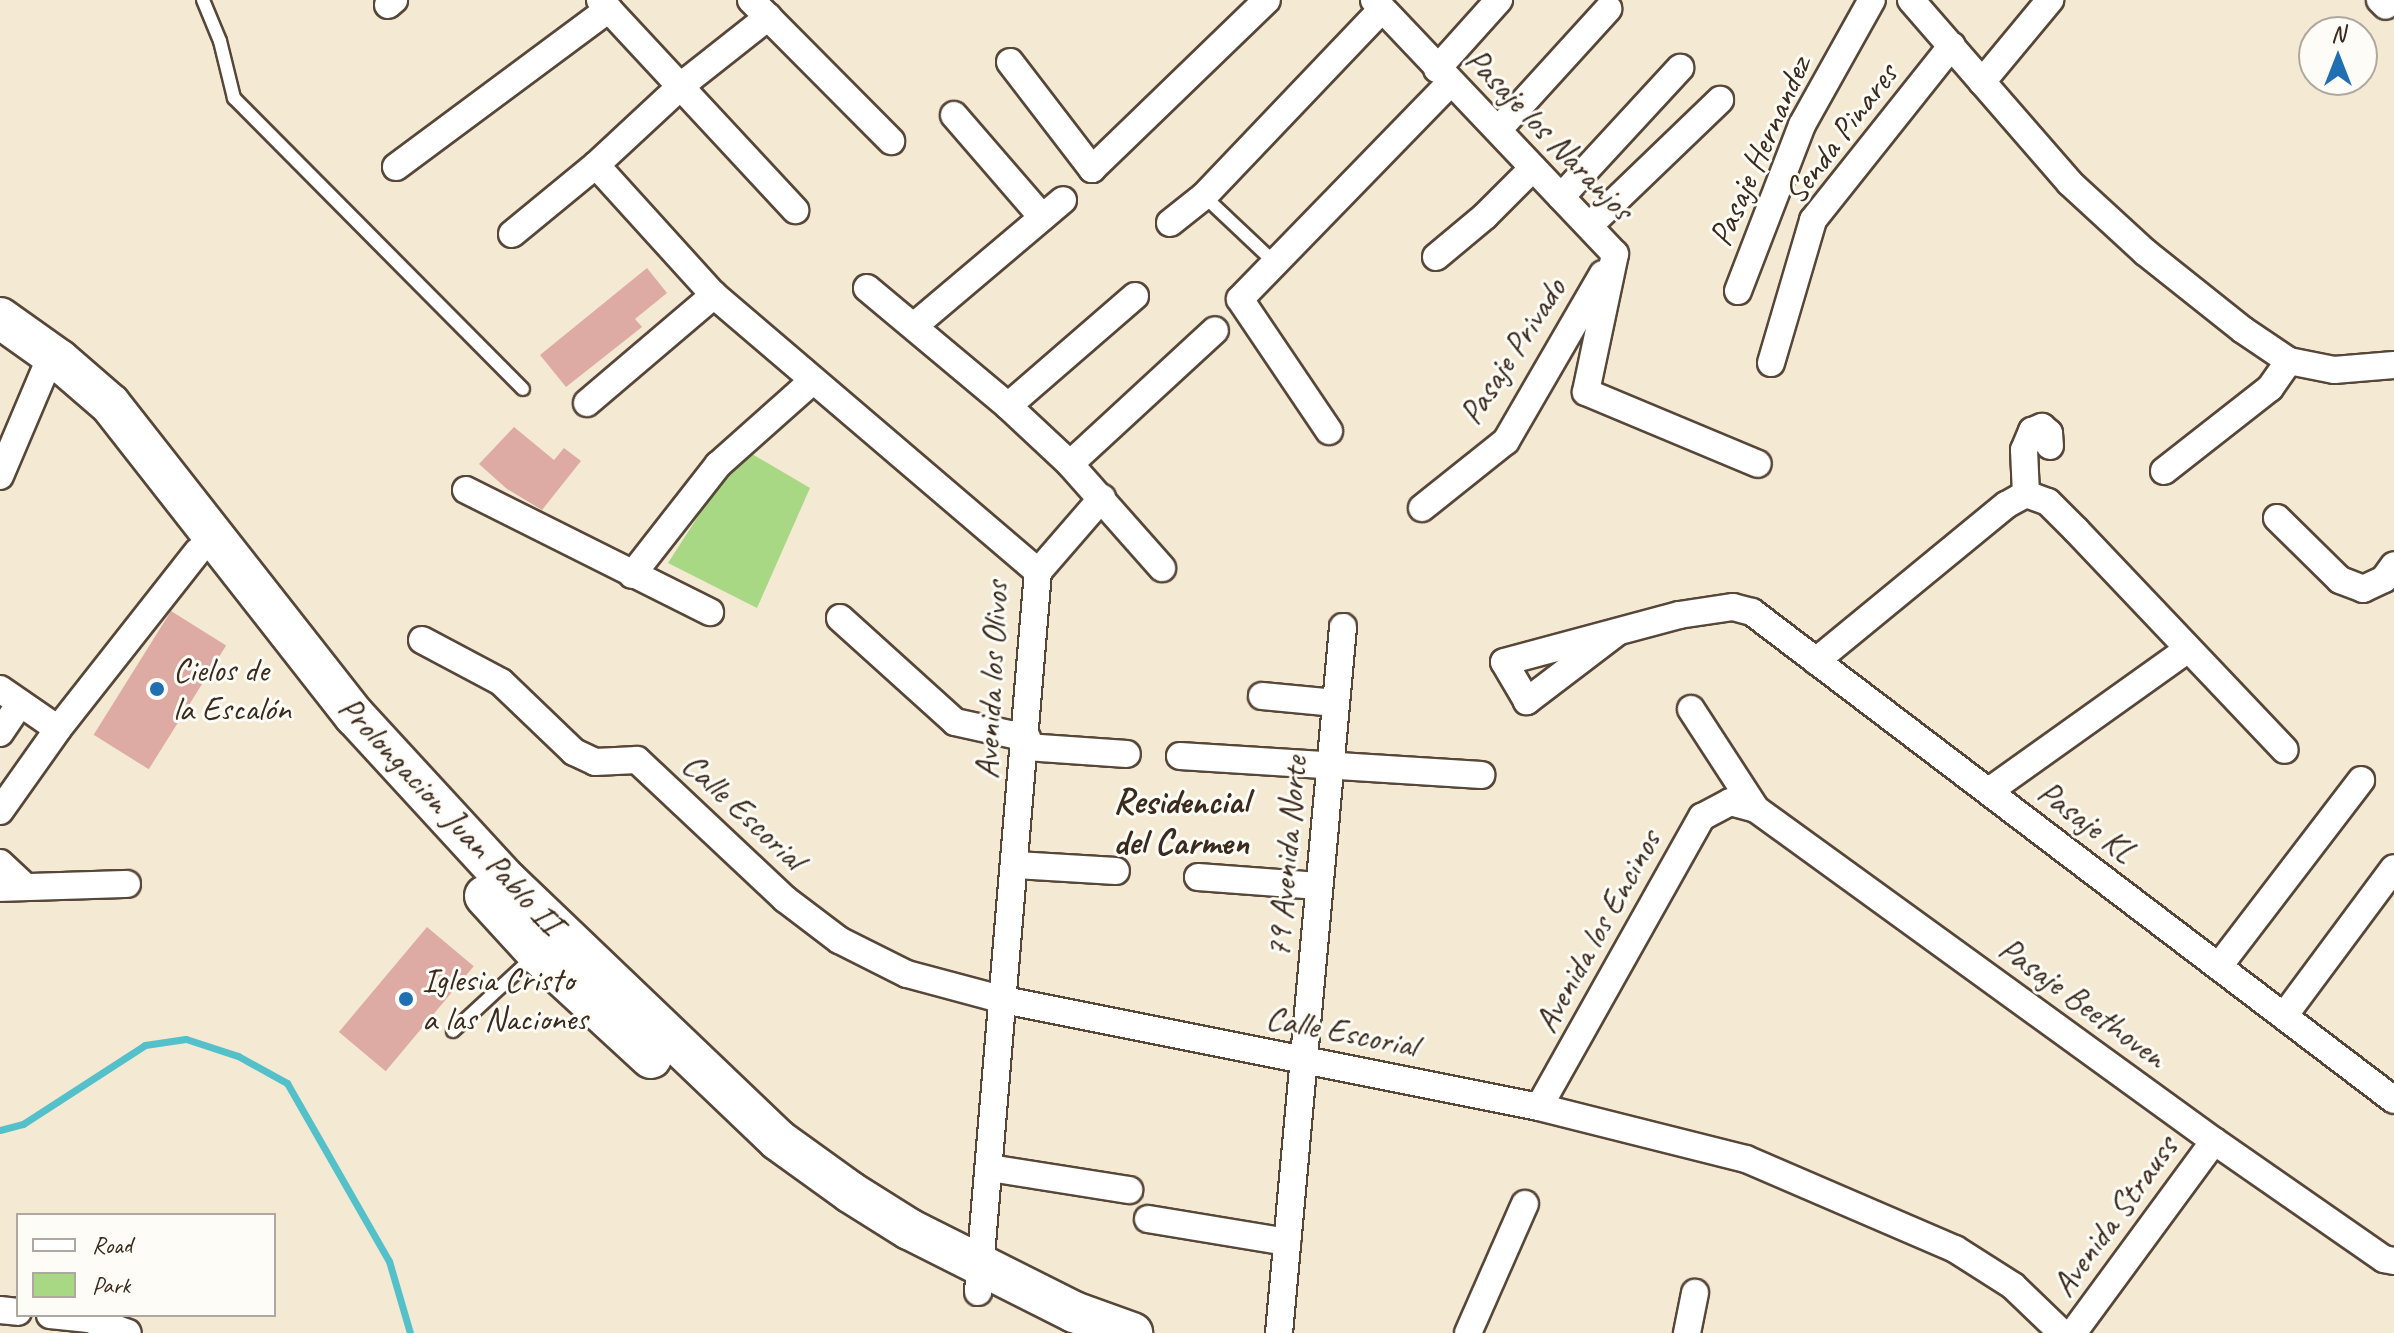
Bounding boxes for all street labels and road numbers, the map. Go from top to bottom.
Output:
street label: Pasaje los Naranjos [1457,39,1643,229]
street label: Pasaje Hernandez [1699,50,1819,252]
street label: Senda Pinares [1774,55,1906,211]
street label: Pasaje Privado [1450,270,1574,432]
street label: Avenida los Olivos [965,580,1017,780]
street label: Prolongacion Juan Pablo II [330,688,572,942]
street label: Calle Escorial [674,744,814,878]
street label: 79 Avenida Norte [1257,755,1315,959]
street label: Pasaje KL [2030,771,2144,871]
street label: Avenida los Encinos [1525,823,1669,1039]
street label: Pasaje Beethoven [1991,928,2175,1076]
street label: Calle Escorial [1263,996,1421,1066]
street label: Avenida Strauss [2042,1128,2186,1304]

